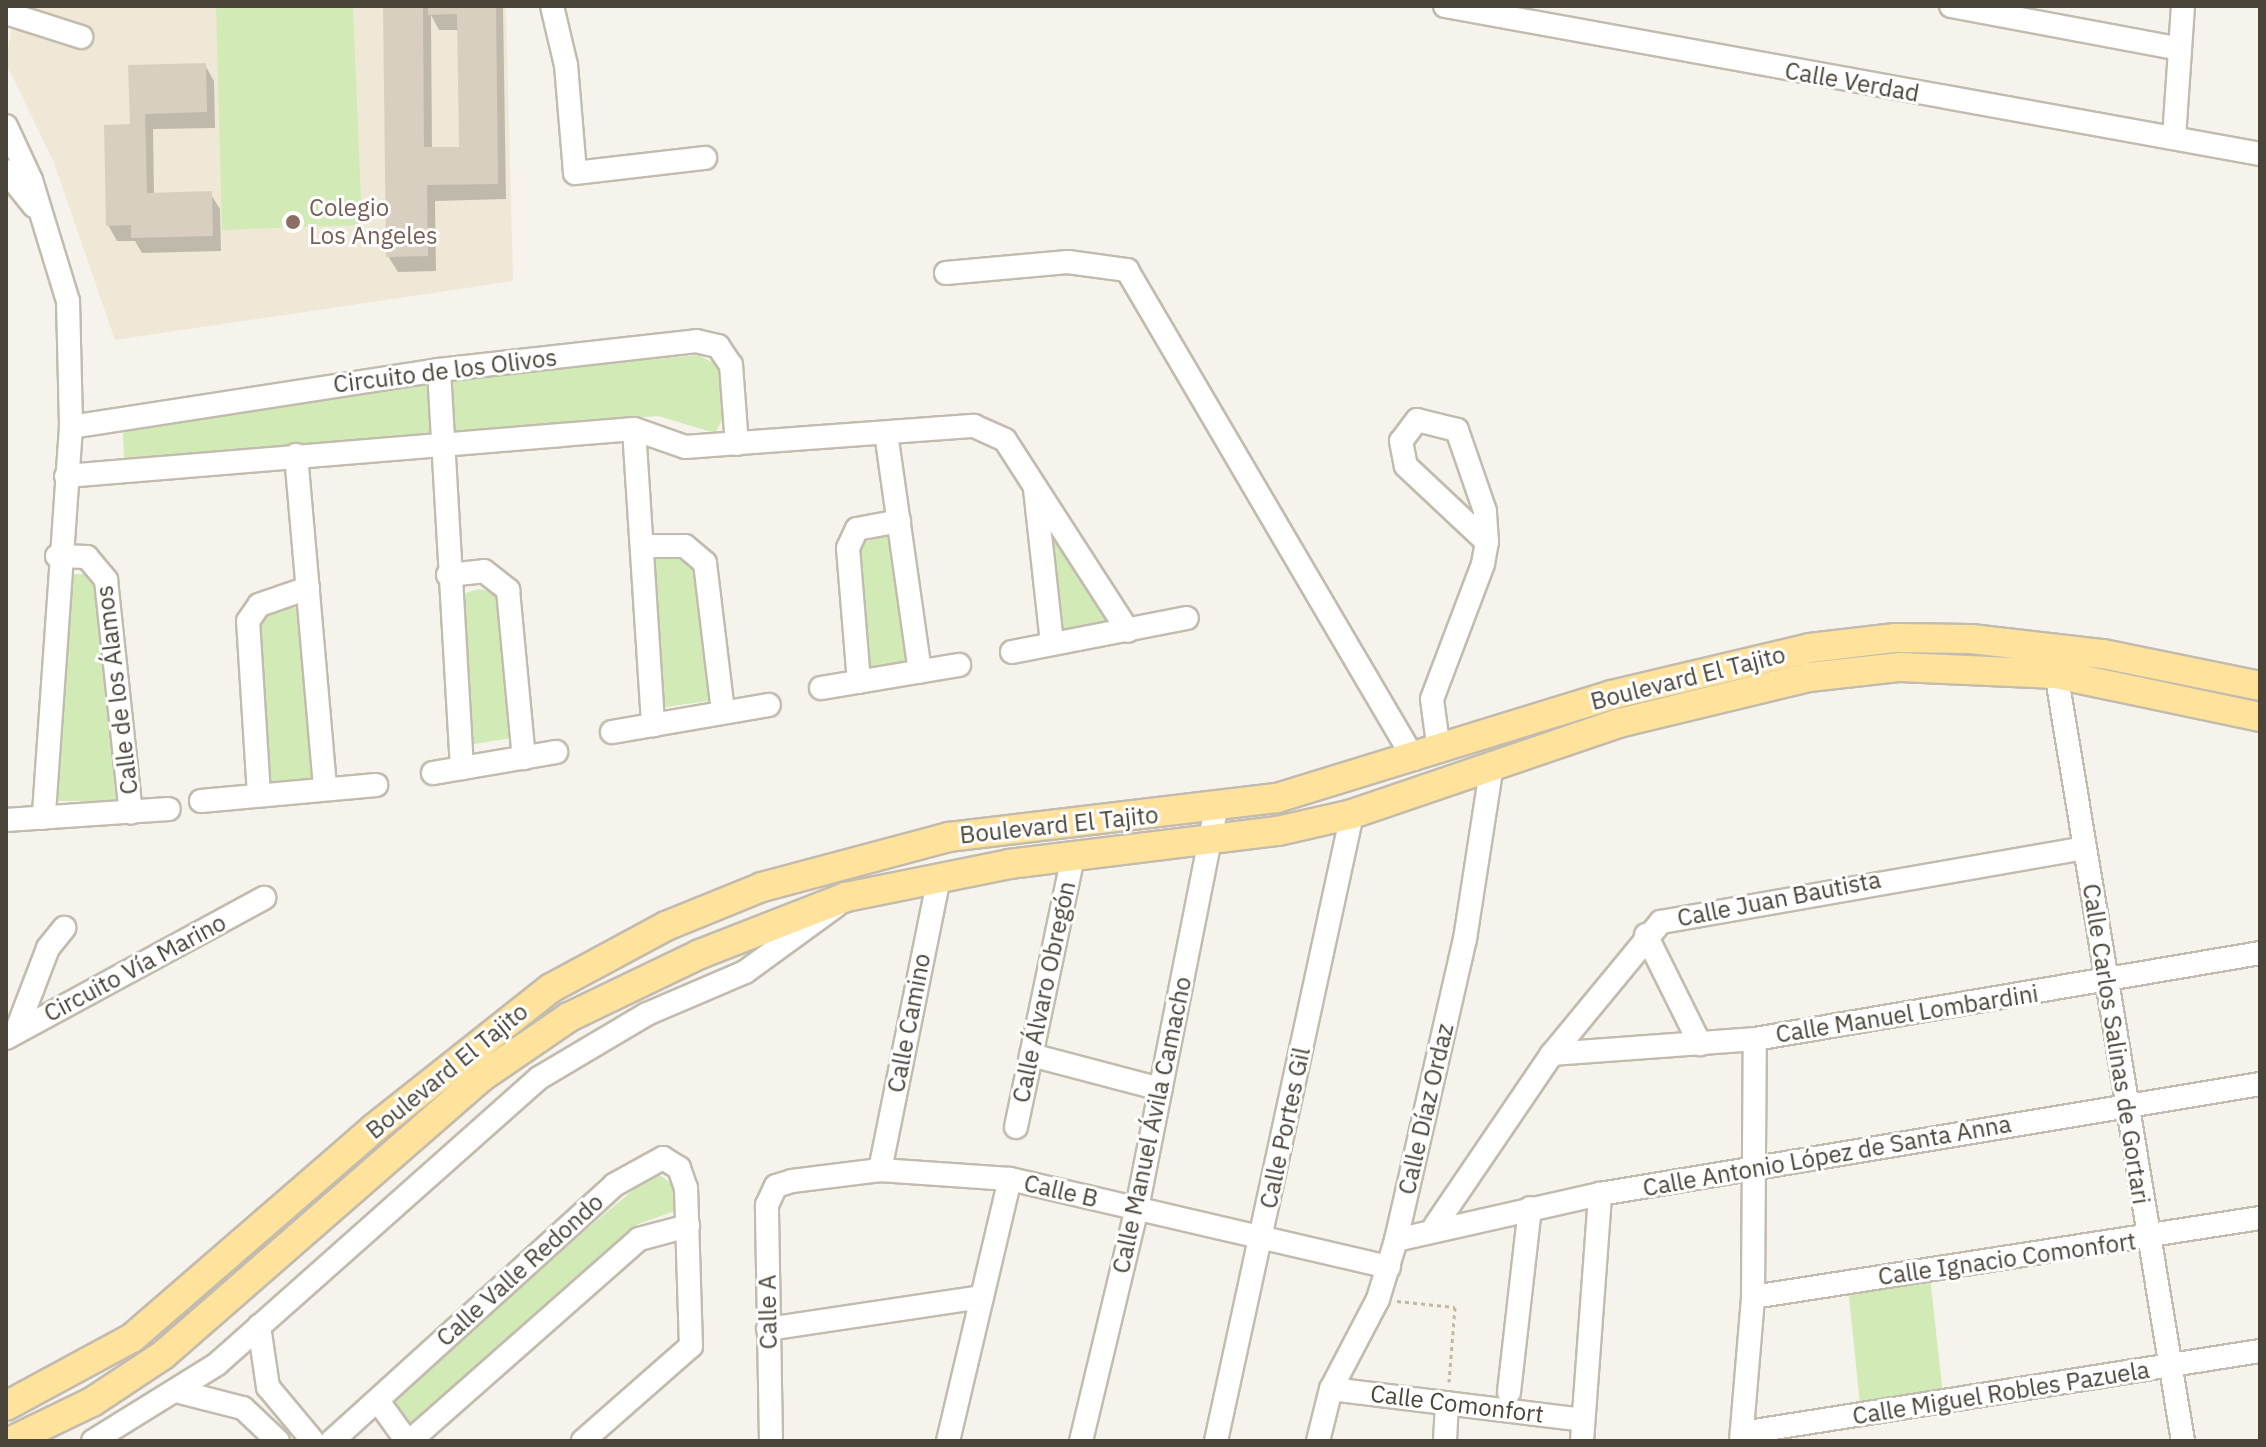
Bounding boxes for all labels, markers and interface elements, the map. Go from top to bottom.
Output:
street label: Calle Verdad [1783,56,1921,108]
place label: Colegio Los Angeles [309,194,438,250]
marker: Colegio Los Angeles [284,213,302,231]
street label: Circuito de los Olivos [332,343,558,399]
street label: Calle de los Álamos [90,584,144,796]
street label: Boulevard El Tajito [1588,640,1788,716]
street label: Boulevard El Tajito [958,800,1160,850]
street label: Calle Juan Bautista [1675,865,1883,933]
street label: Calle Álvaro Obregón [1006,879,1082,1105]
street label: Calle Carlos Salinas de Gortari [2076,882,2156,1206]
street label: Circuito Vía Marino [39,908,231,1028]
street label: Calle Camino [881,951,937,1095]
street label: Calle Manuel Ávila Camacho [1106,974,1198,1276]
street label: Calle Manuel Lombardini [1774,979,2040,1049]
street label: Boulevard El Tajito [360,997,534,1145]
street label: Calle Díaz Ordaz [1392,1021,1460,1197]
street label: Calle Portes Gil [1254,1045,1316,1211]
street label: Calle Antonio López de Santa Anna [1641,1109,2013,1203]
street label: Calle B [1021,1169,1101,1213]
street label: Calle Valle Redondo [431,1188,609,1352]
street label: Calle Ignacio Comonfort [1876,1227,2138,1291]
street label: Calle A [753,1274,783,1350]
street label: Calle Miguel Robles Pazuela [1850,1355,2152,1431]
street label: Calle Comonfort [1369,1379,1545,1429]

